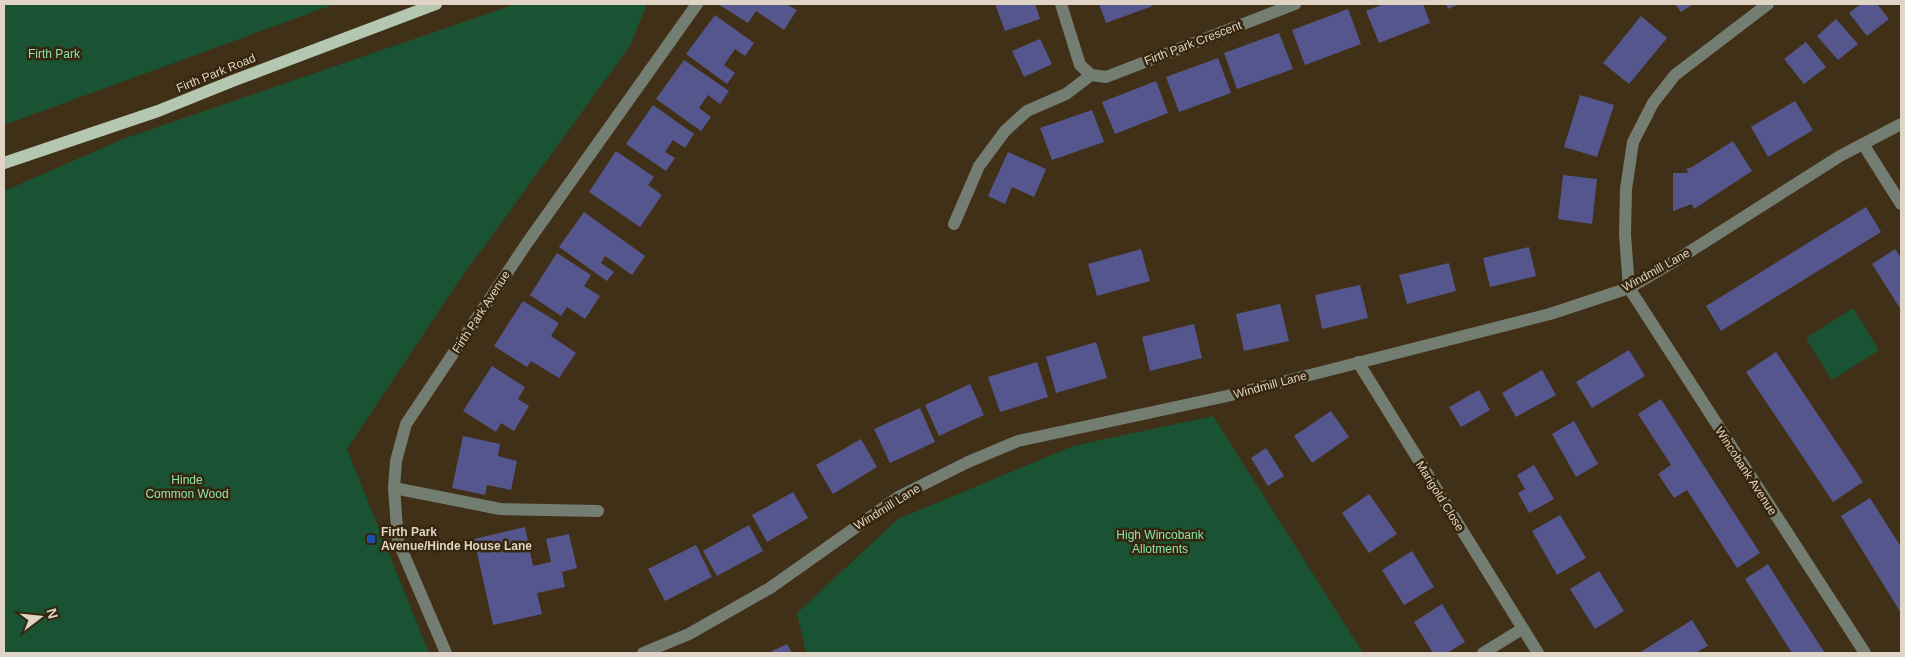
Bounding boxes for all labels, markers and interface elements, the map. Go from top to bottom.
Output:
street label: Firth Park Crescent [1142,18,1244,68]
park label: Firth Park [28,47,81,61]
street label: Firth Park Road [174,51,258,95]
street label: Windmill Lane [1620,245,1693,294]
street label: Firth Park Avenue [449,268,513,356]
street label: Windmill Lane [1232,368,1309,402]
street label: Wincobank Avenue [1712,424,1780,518]
street label: Marigold Close [1413,458,1467,534]
park label: Hinde Common Wood [145,473,229,501]
street label: Windmill Lane [851,481,923,533]
place label: Firth Park Avenue/Hinde House Lane [381,525,532,553]
park label: High Wincobank Allotments [1116,528,1205,556]
marker: Firth Park Avenue/Hinde House Lane [365,533,377,545]
north arrow [15,592,65,642]
text: N [43,606,62,620]

